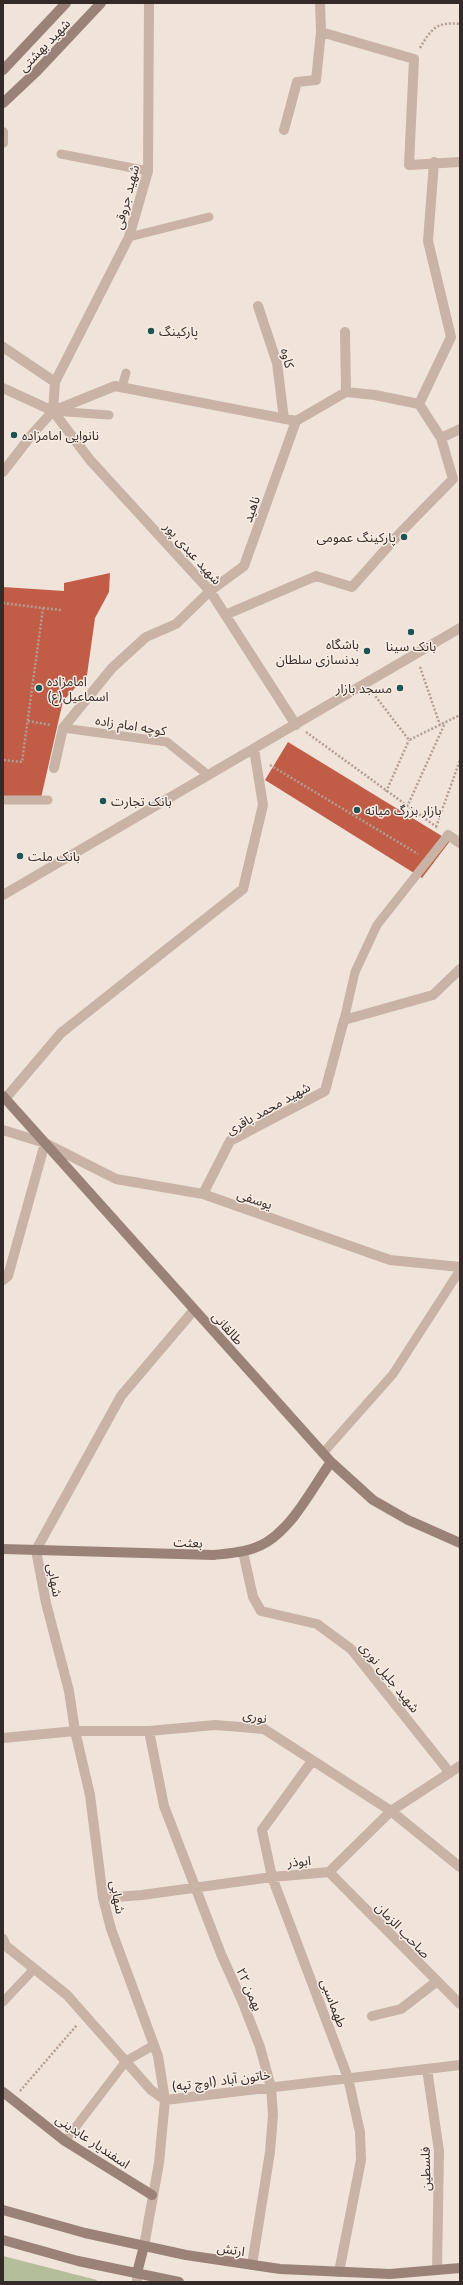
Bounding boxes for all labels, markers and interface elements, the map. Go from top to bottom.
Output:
street label: شهید بهشتی [15,15,74,76]
street label: شهید جروقی [110,163,143,231]
place label: پارکینگ [159,323,198,341]
marker: پارکینگ [146,326,156,336]
street label: کاوه [278,346,298,370]
place label: نانوایی امامزاده [22,427,99,444]
marker: نانوایی امامزاده [9,430,19,440]
street label: ناهید [239,494,263,524]
street label: شهید عبدی پور [159,518,225,589]
place label: پارکینگ عمومی [317,529,396,547]
marker: پارکینگ عمومی [399,532,409,542]
marker: بانک سینا [406,627,416,637]
place label: باشگاه بدنسازی سلطان [276,636,359,668]
place label: بانک سینا [386,638,436,654]
marker: باشگاه بدنسازی سلطان [362,646,372,656]
place label: امامزاده اسماعیل(ع) [47,673,109,707]
place label: مسجد بازار [335,680,392,696]
marker: امامزاده اسماعیل(ع) [34,683,44,693]
marker: مسجد بازار [395,683,405,693]
street label: کوچه امام زاده [94,711,168,741]
place label: بانک تجارت [111,793,172,809]
marker: بانک تجارت [98,796,108,806]
place label: بازار بزرگ میانه [365,802,441,818]
marker: بازار بزرگ میانه [352,805,362,815]
place label: بانک ملت [28,848,80,864]
marker: بانک ملت [15,851,25,861]
street label: شهید محمد باقری [223,1078,313,1139]
street label: یوسفی [235,1186,275,1213]
street label: طالقانی [208,1308,247,1349]
street label: بعثت [173,1533,203,1551]
street label: شهابی [43,1562,66,1598]
street label: شهید جلیل نوری [356,1639,423,1716]
street label: نوری [241,1706,268,1727]
street label: ابوذر [286,1852,312,1870]
street label: شهابی [106,1879,129,1915]
street label: صاحب الزمان [372,1899,434,1962]
street label: ۲۲ بهمن [232,1965,267,2014]
street label: طهماسبی [316,1976,351,2030]
street label: خاتون آباد (اوچ تپه) [170,2066,272,2097]
street label: اسفندیار عابدینی [52,2110,133,2172]
street label: فلسطین [417,2146,434,2191]
street label: ارتش [216,2239,246,2260]

